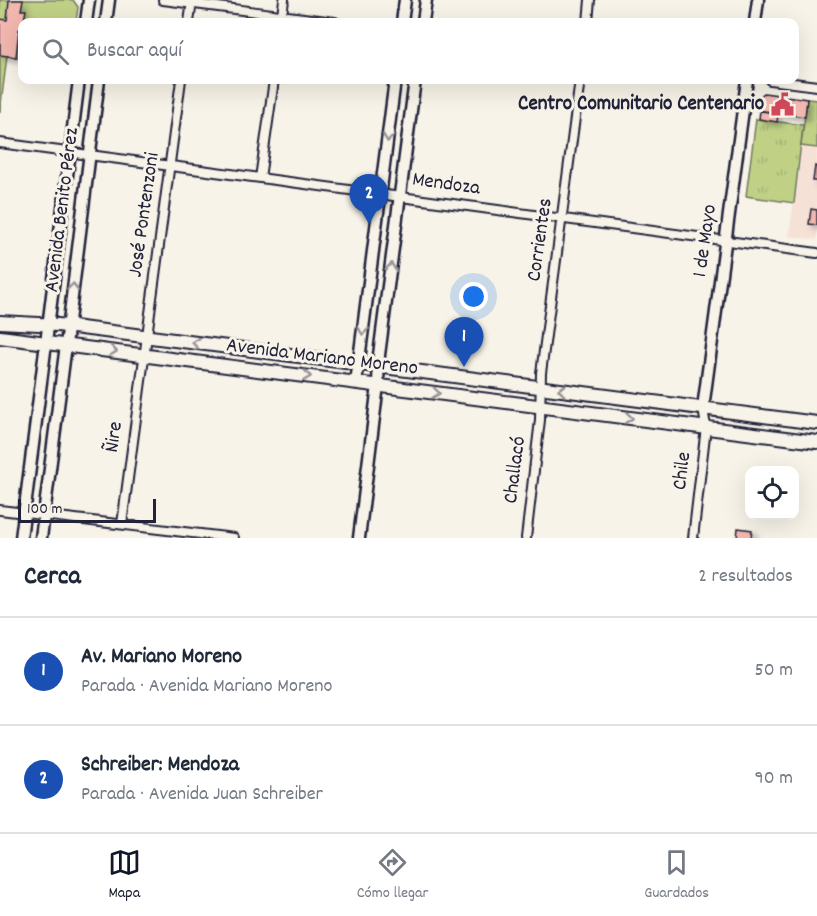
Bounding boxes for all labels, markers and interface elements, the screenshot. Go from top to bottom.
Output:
search box [18,18,799,84]
icon: search [39,35,72,68]
text: Buscar aquí [87,36,182,67]
place label: Centro Comunitario Centenario [518,90,764,120]
public building icon: Centro Comunitario Centenario [769,92,795,118]
street label: Avenida Benito Pérez [38,126,88,294]
one-way arrow [382,133,394,142]
street label: José Pontenzoni [121,150,169,279]
street label: Mendoza [410,165,483,205]
pin: 2 [350,174,388,224]
street label: Corrientes [520,196,562,284]
street label: 1 de Mayo [686,203,726,279]
one-way arrow [384,262,396,271]
your location [459,282,488,311]
one-way arrow [66,283,79,292]
pin: 1 [444,318,484,367]
one-way arrow [357,326,370,336]
street label: Avenida Mariano Moreno [225,331,419,385]
one-way arrow [191,337,201,350]
one-way arrow [109,345,118,357]
one-way arrow [302,370,311,382]
one-way arrow [557,384,566,397]
one-way arrow [431,386,440,398]
one-way arrow [625,411,634,423]
street label: Ñire [98,420,132,454]
street label: Challacó [497,435,535,505]
street label: Chile [666,450,700,492]
map controls [745,466,799,520]
button: locate [745,466,799,520]
scale bar [18,496,156,524]
text: 100 m [27,498,63,521]
text: Cerca [24,559,81,596]
text: 2 resultados [698,563,793,591]
text: Av. Mariano Moreno [81,642,242,673]
text: 1 [41,657,46,685]
text: 50 m [755,657,793,685]
text: Parada · Avenida Mariano Moreno [81,673,332,701]
text: Schreiber: Mendoza [81,750,239,781]
text: 2 [39,765,48,793]
text: 90 m [755,765,793,793]
text: Parada · Avenida Juan Schreiber [81,781,323,809]
tab: Mapa [108,846,141,905]
tab: Cómo llegar [357,846,429,905]
tab: Guardados [644,846,709,905]

